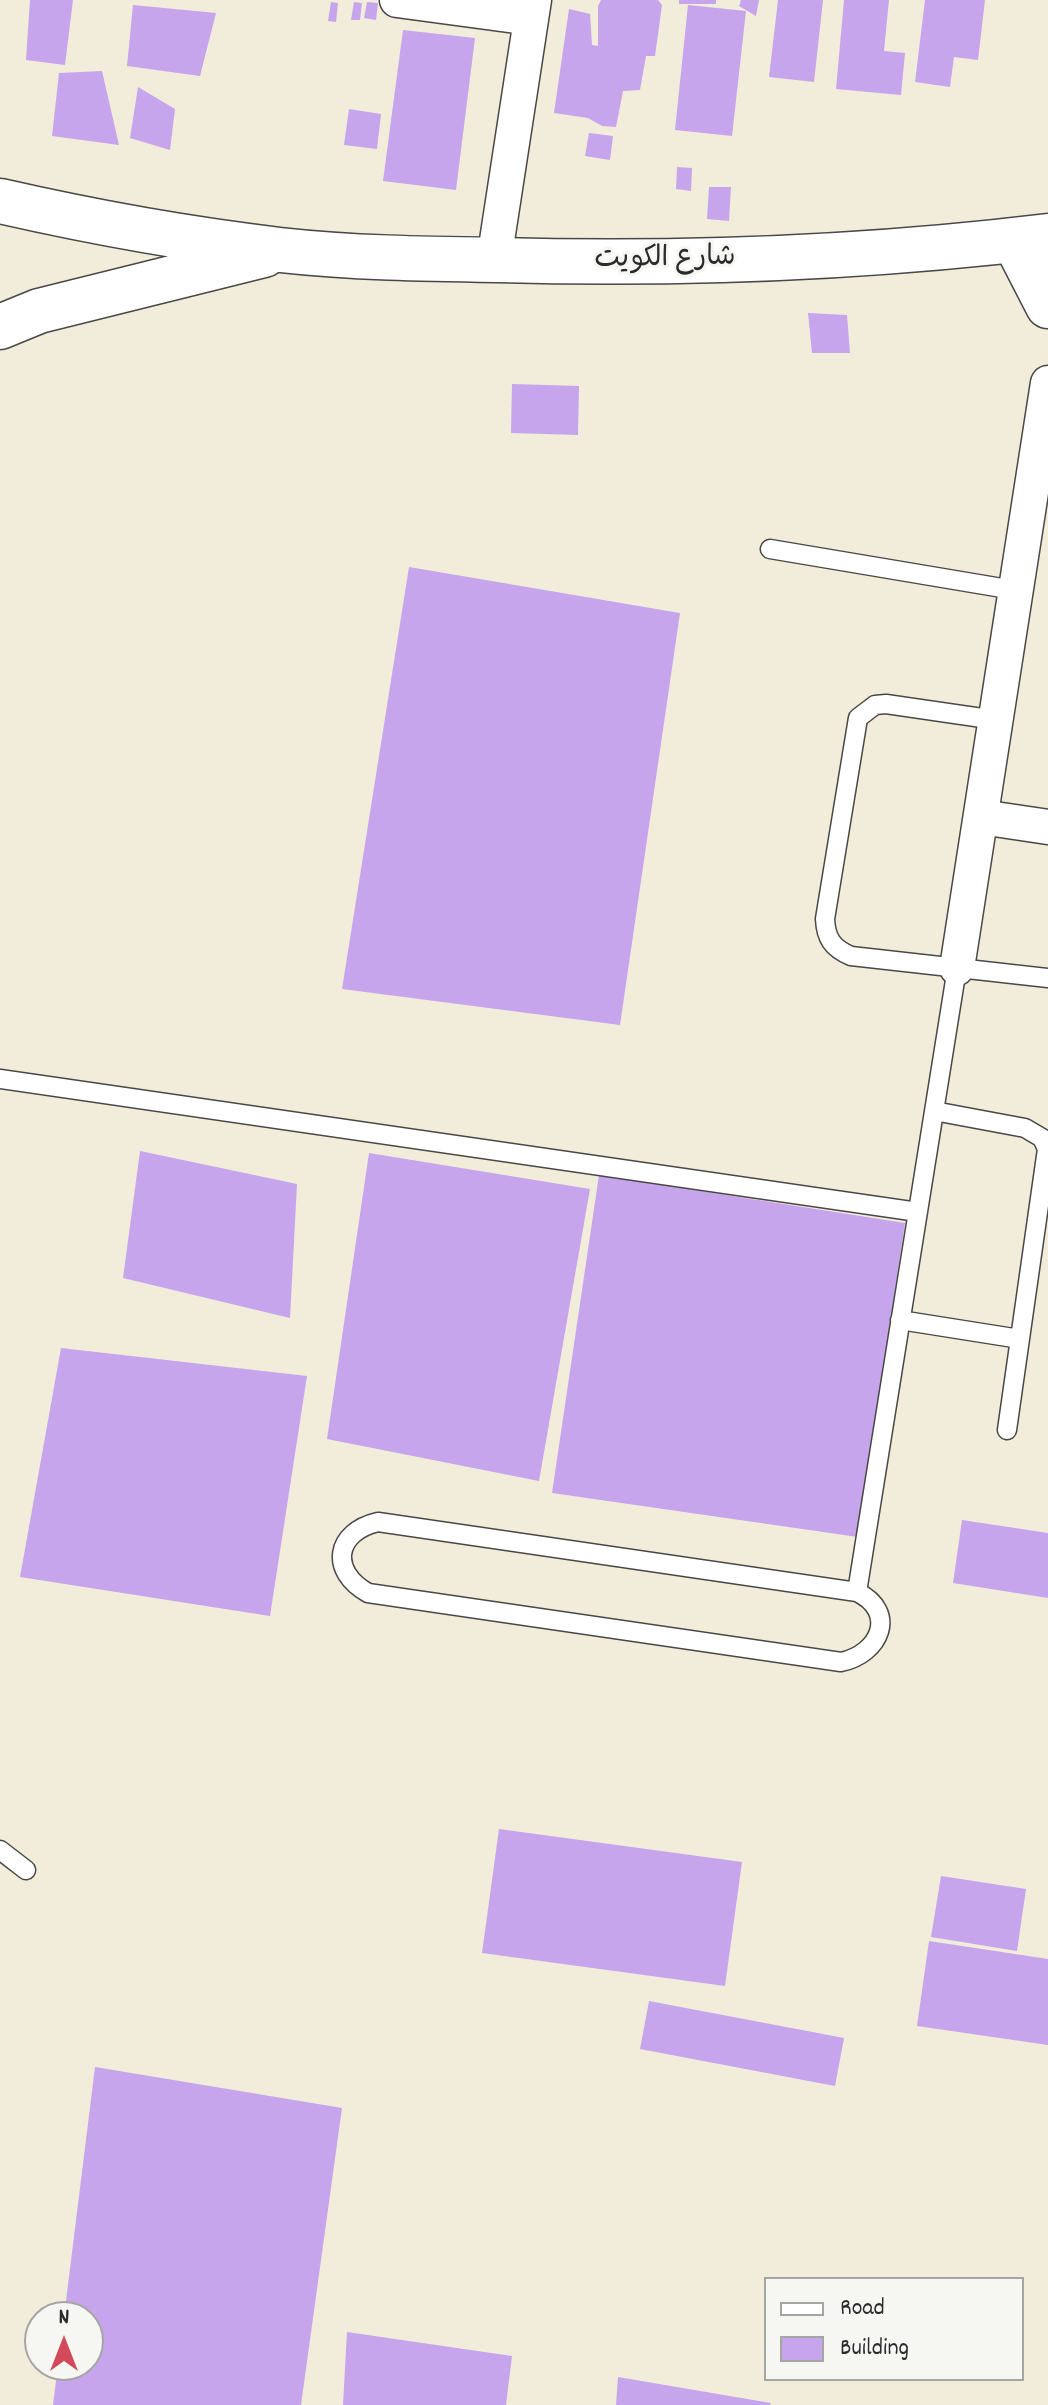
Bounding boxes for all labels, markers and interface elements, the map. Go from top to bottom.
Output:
street label: شارع الكويت [594,243,736,279]
legend [764,2277,1024,2381]
text: Road [840,2292,885,2326]
north arrow [24,2301,104,2381]
text: N [59,2303,69,2334]
text: Building [840,2332,909,2366]

